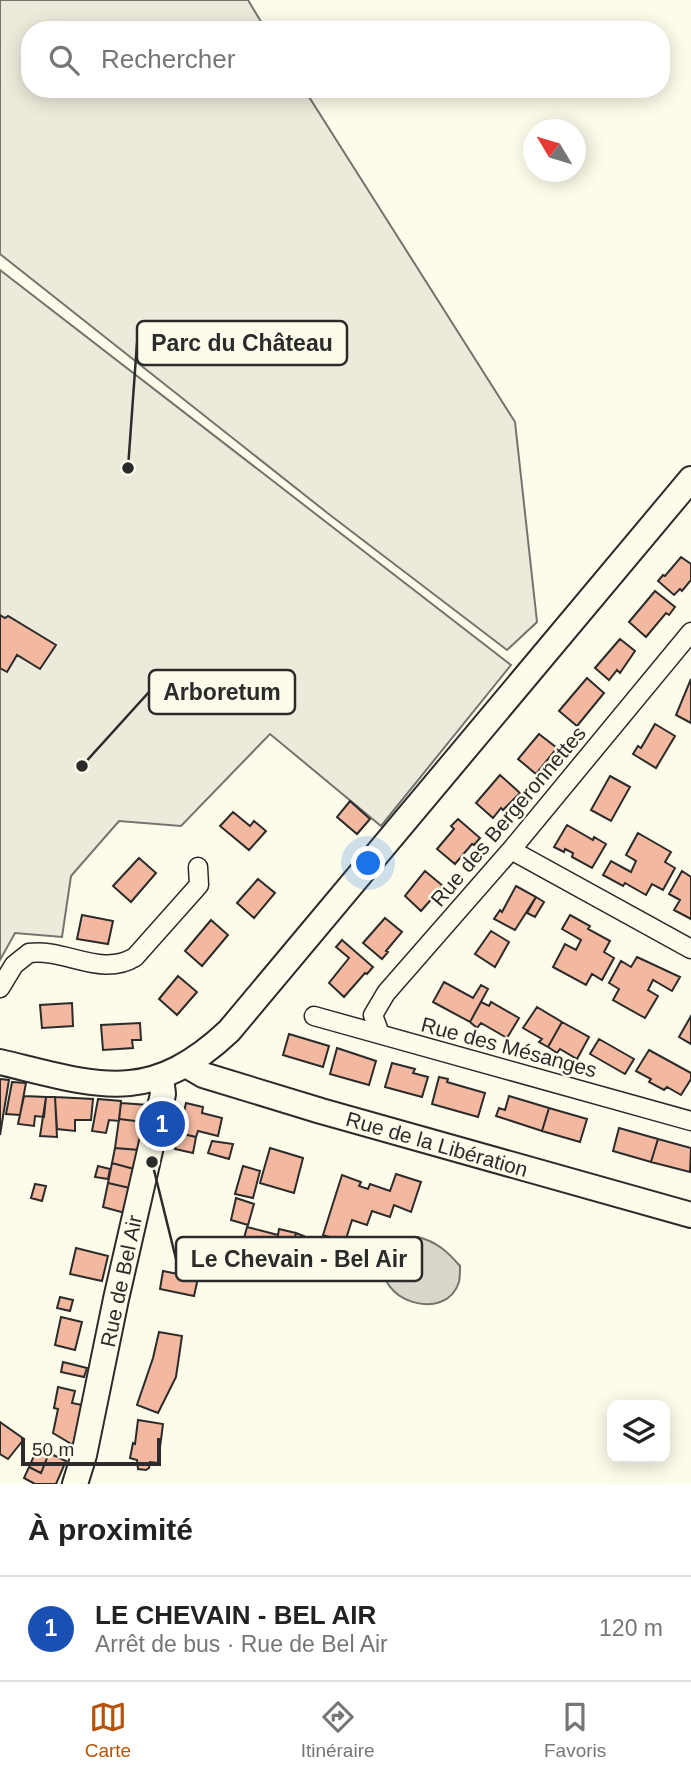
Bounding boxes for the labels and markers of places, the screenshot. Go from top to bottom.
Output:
callout: Parc du Château [137,321,347,365]
callout: Arboretum [149,670,295,714]
pin: 1 [139,1098,185,1150]
callout: Le Chevain - Bel Air [176,1237,422,1281]

